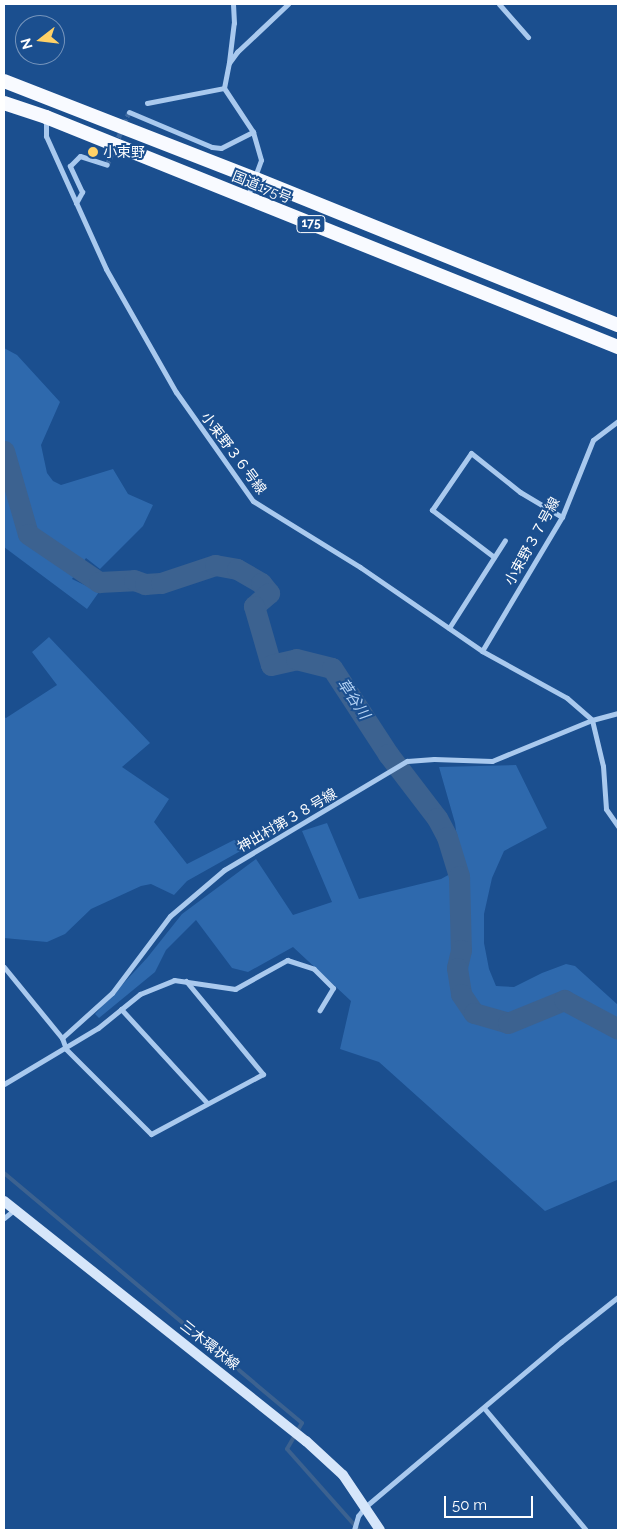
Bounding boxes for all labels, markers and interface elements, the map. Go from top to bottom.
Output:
north arrow [15,15,65,65]
text: N [17,37,36,51]
place label: 小束野 [103,144,145,160]
marker: 小束野 [87,146,99,158]
street label: 国道175号 [230,167,294,207]
road number: 175 [296,214,326,233]
street label: 小束野３６号線 [198,409,270,497]
street label: 小束野３７号線 [501,494,563,588]
water label: 草谷川 [333,675,373,723]
street label: 神出村第３８号線 [234,785,340,855]
street label: 三木環状線 [177,1317,243,1373]
scale bar [447,1486,536,1518]
text: 50 m [452,1496,487,1514]

